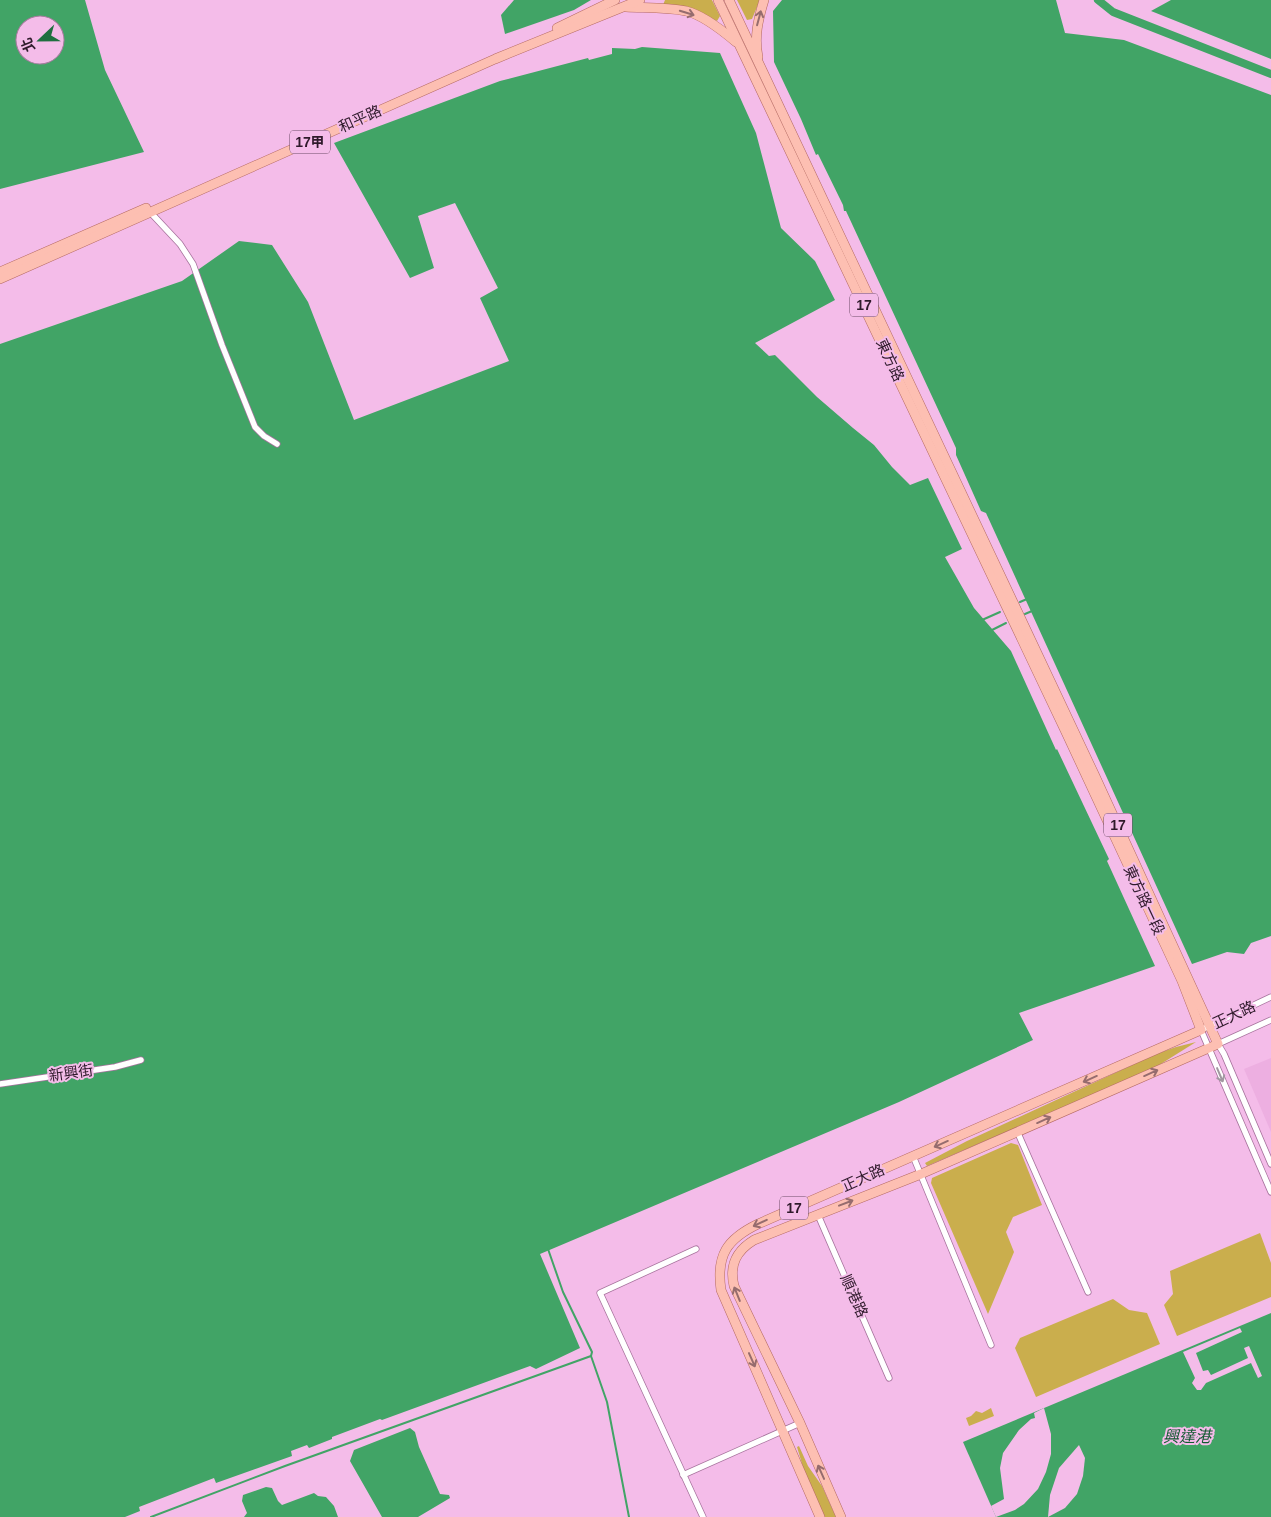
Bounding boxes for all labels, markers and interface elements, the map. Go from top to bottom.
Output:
one-way arrow [678,8,694,18]
one-way arrow [755,10,764,26]
north arrow [15,15,65,65]
text: 北 [18,35,38,54]
street label: 和平路 [336,102,384,135]
road number: 17甲 [290,130,330,154]
road number: 17 [850,294,878,316]
street label: 東方路 [873,336,908,384]
road number: 17 [1104,814,1132,836]
street label: 東方路一段 [1121,862,1168,937]
street label: 正大路 [1210,997,1258,1032]
street label: 新興街 [47,1061,94,1084]
one-way arrow [1216,1067,1226,1082]
one-way arrow [1143,1068,1158,1078]
one-way arrow [1083,1074,1098,1084]
one-way arrow [1036,1114,1051,1124]
one-way arrow [934,1139,949,1149]
street label: 正大路 [839,1161,887,1194]
road number: 17 [780,1196,808,1220]
one-way arrow [839,1198,854,1207]
one-way arrow [753,1219,768,1229]
street label: 順港路 [838,1272,871,1320]
one-way arrow [732,1286,741,1301]
one-way arrow [747,1352,757,1367]
water label: 興達港 [1163,1428,1213,1445]
one-way arrow [816,1465,826,1480]

